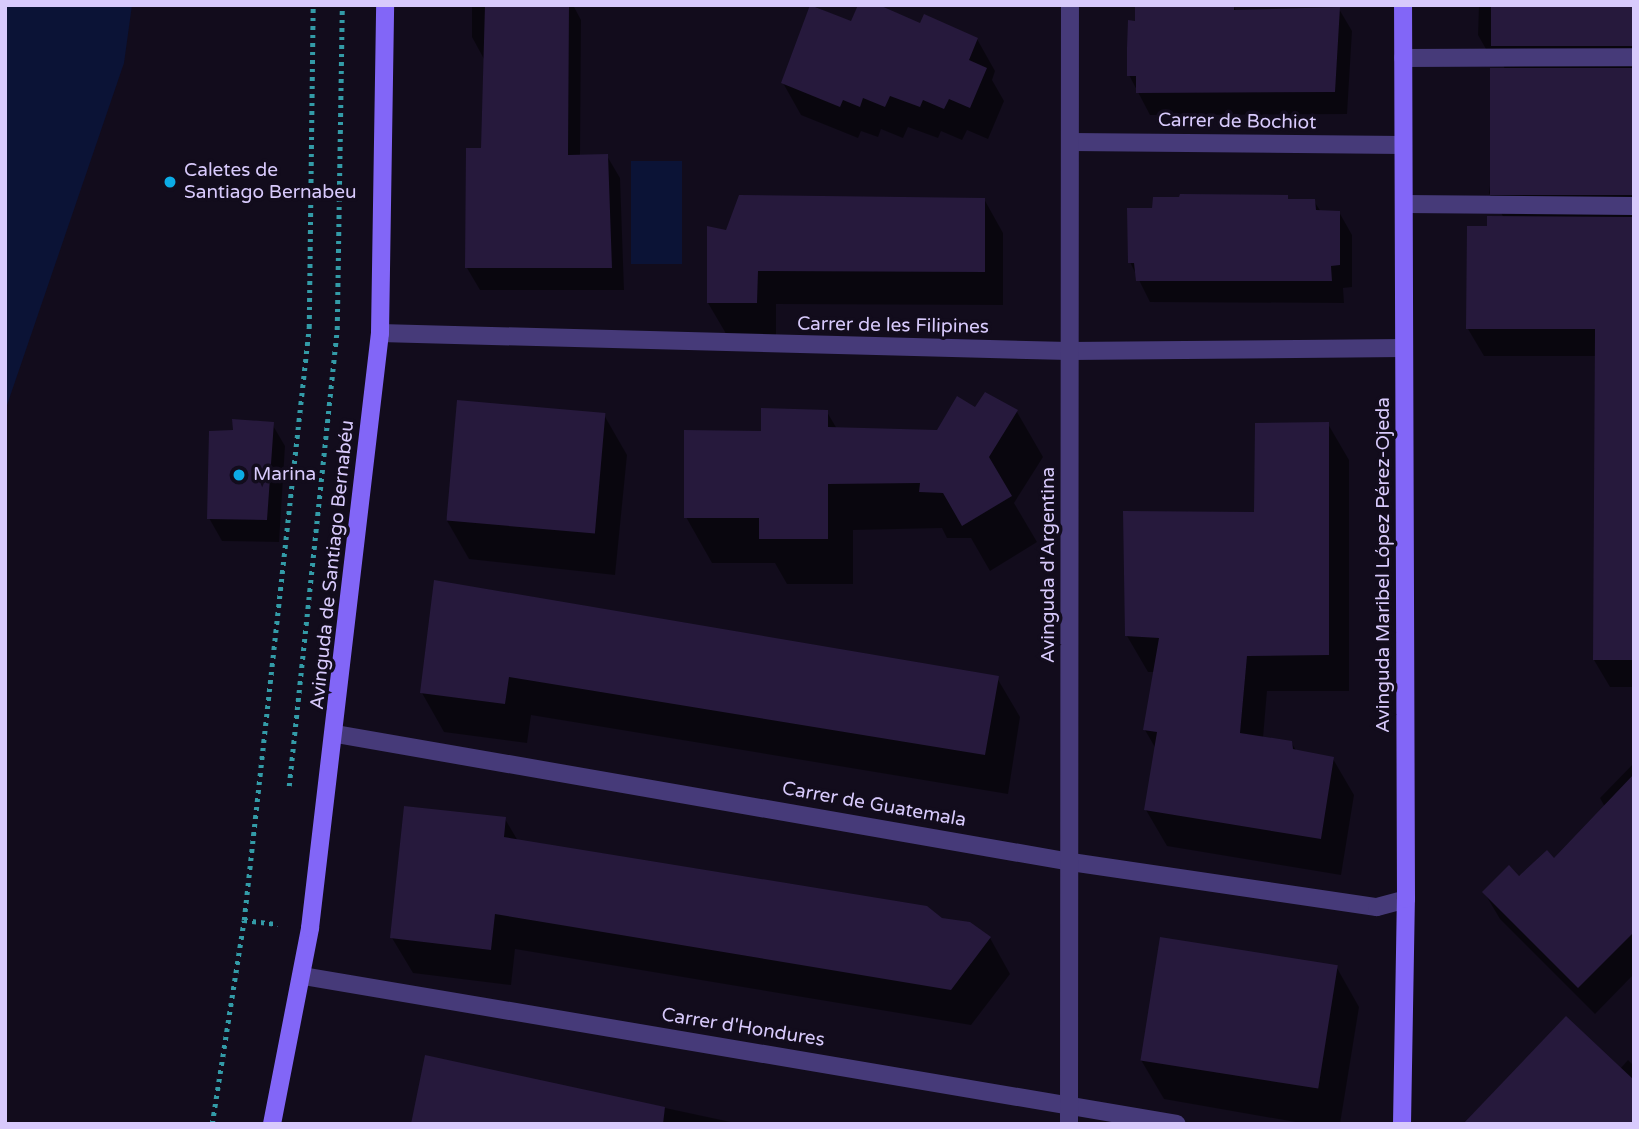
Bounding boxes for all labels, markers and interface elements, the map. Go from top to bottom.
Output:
street label: Carrer de Bochiot [1158,109,1316,135]
place label: Caletes de Santiago Bernabeu [184,160,357,204]
marker: Caletes de Santiago Bernabeu [162,174,178,190]
street label: Carrer de les Filipines [797,313,989,339]
street label: Avinguda Maribel López Pérez-Ojeda [1373,397,1395,733]
street label: Avinguda de Santiago Bernabéu [306,419,360,711]
place label: Marina [253,464,316,486]
marker: Marina [231,467,247,483]
street label: Avinguda d'Argentina [1038,467,1060,663]
street label: Carrer de Guatemala [780,778,968,832]
street label: Carrer d'Hondures [660,1004,826,1052]

